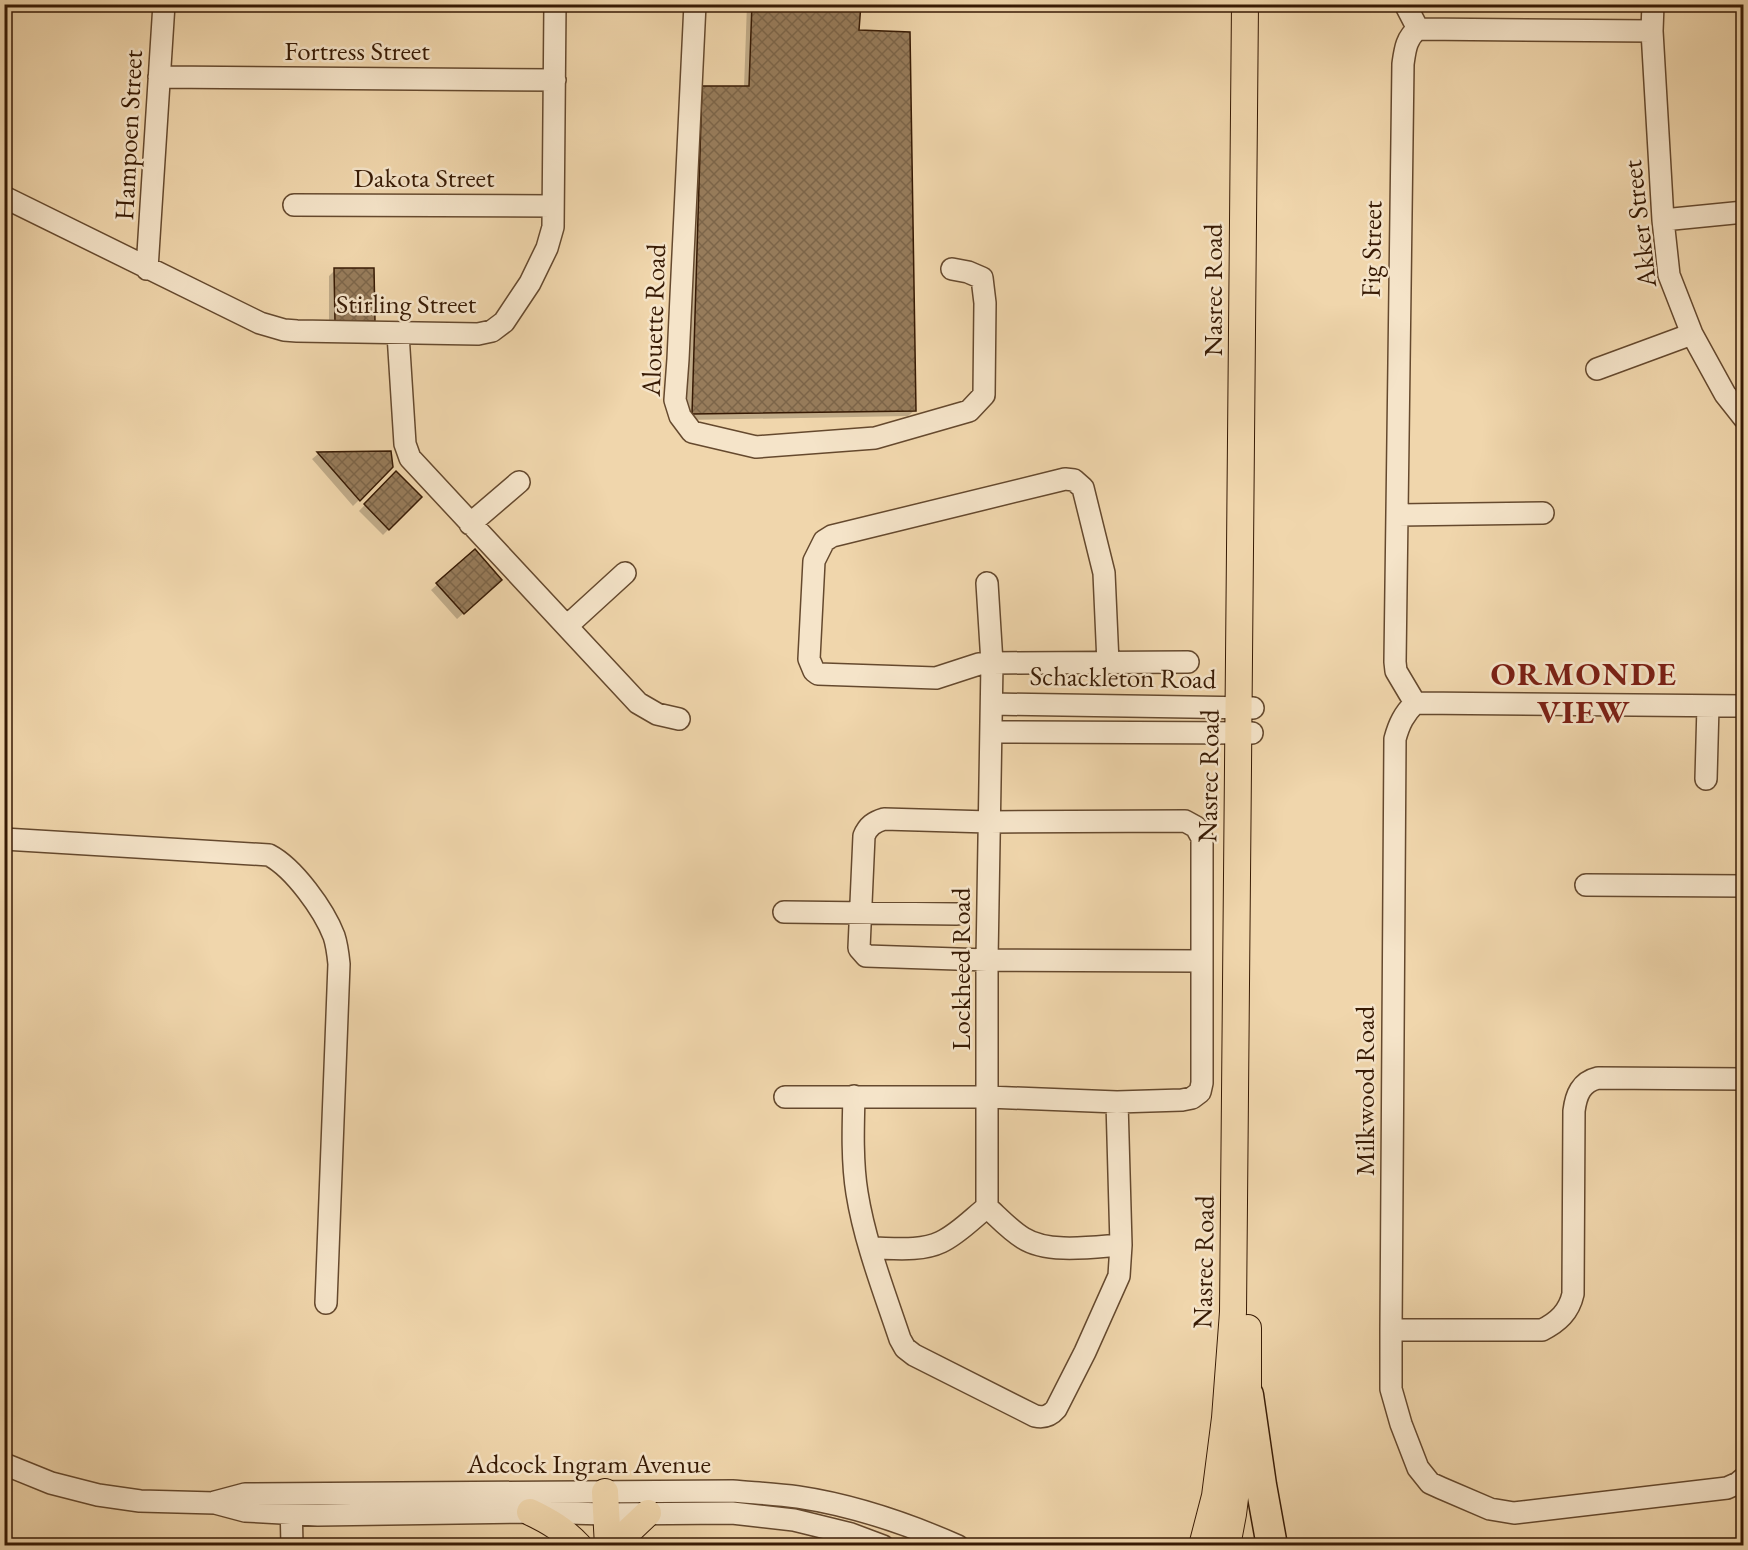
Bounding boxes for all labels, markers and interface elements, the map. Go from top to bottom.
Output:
street label: Fortress Street [284,33,430,68]
street label: Hampoen Street [106,48,150,221]
street label: Akker Street [1614,158,1664,291]
street label: Dakota Street [353,160,495,195]
street label: Fig Street [1353,200,1389,298]
street label: Nasrec Road [1195,223,1230,357]
street label: Alouette Road [633,243,673,398]
street label: Stirling Street [336,286,477,321]
district label: ORMONDE VIEW [1491,652,1677,733]
street label: Schackleton Road [1029,658,1217,696]
street label: Nasrec Road [1189,709,1227,843]
street label: Lockheed Road [943,887,978,1050]
street label: Milkwood Road [1347,1006,1382,1176]
street label: Nasrec Road [1184,1195,1222,1329]
street label: Adcock Ingram Avenue [466,1446,711,1481]

